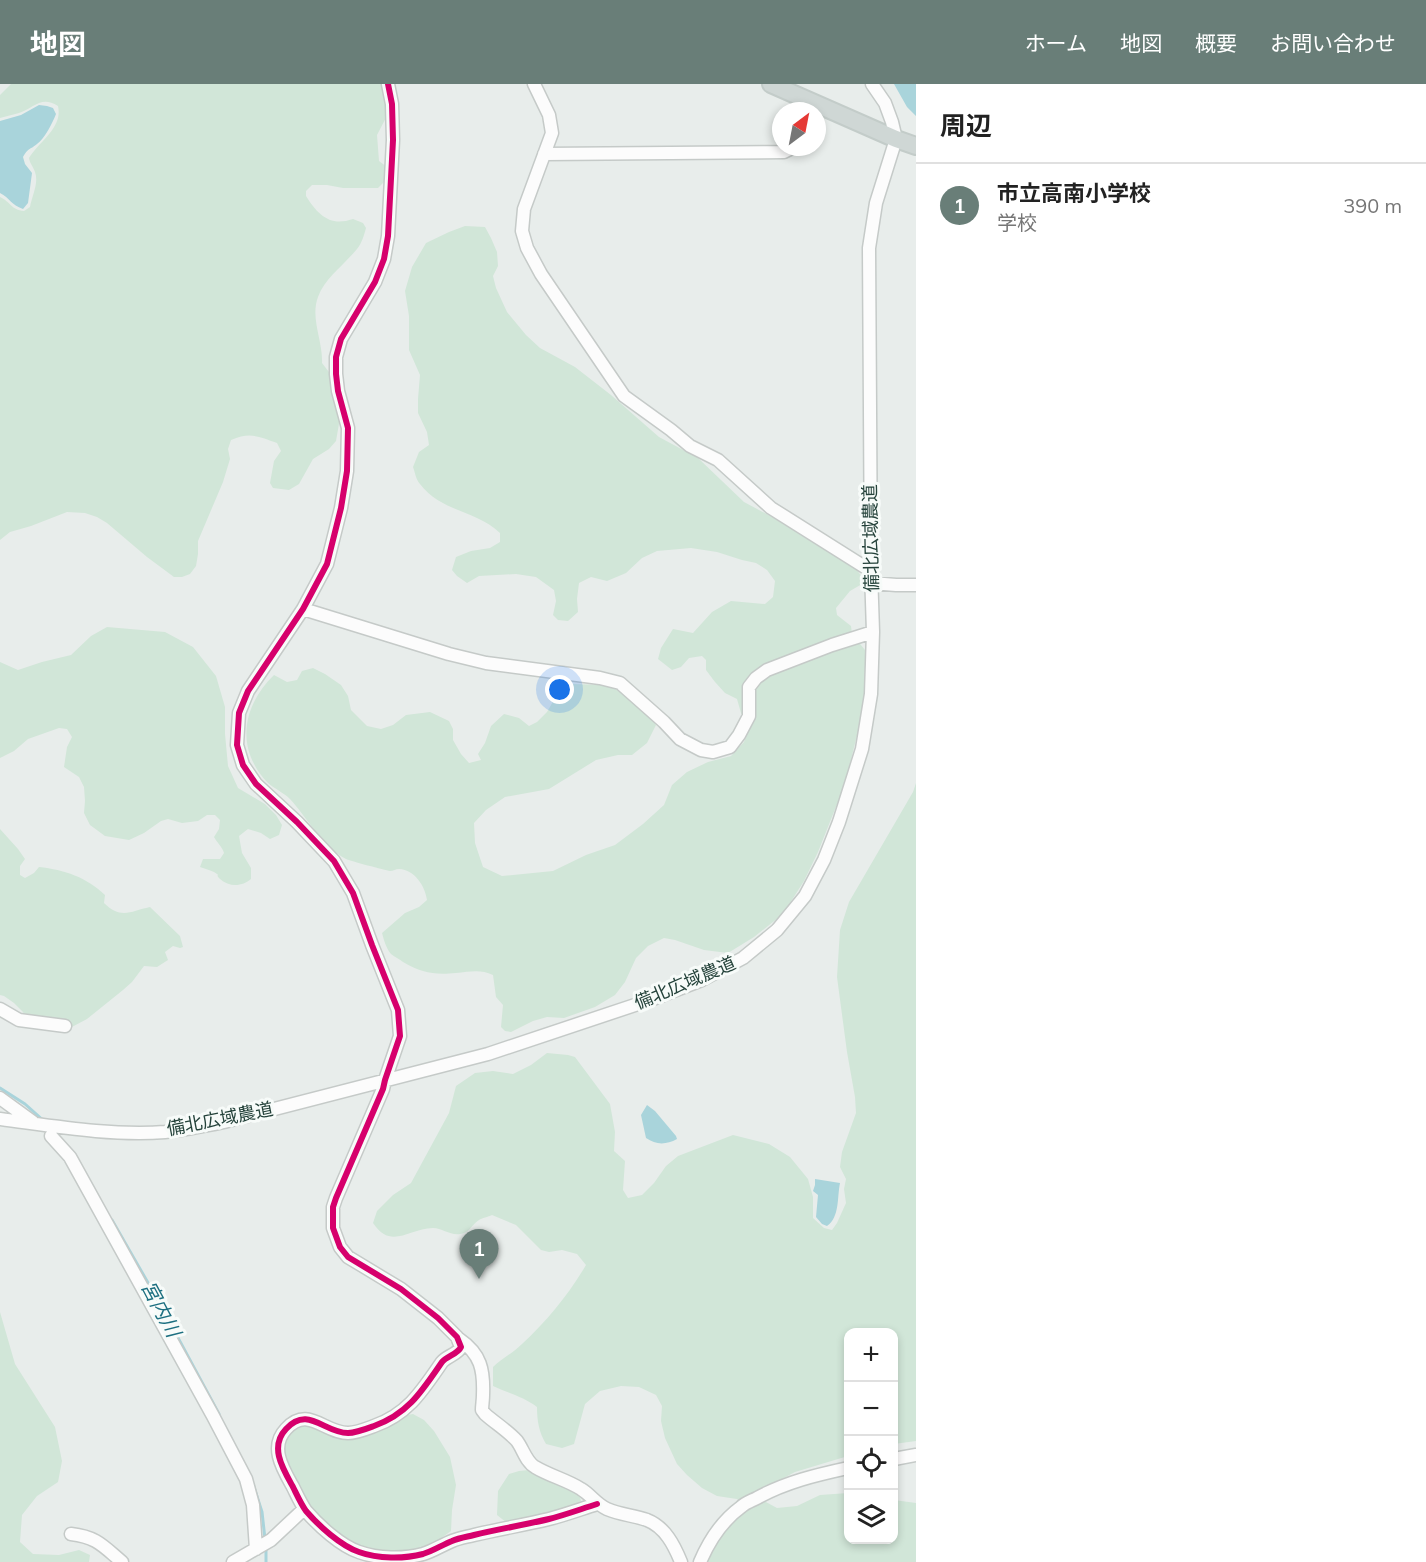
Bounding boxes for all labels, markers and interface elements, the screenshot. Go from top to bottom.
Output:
text: 地図 [30,26,86,61]
text: ホーム [1025,30,1087,56]
text: 地図 [1120,30,1162,56]
text: 概要 [1195,30,1237,56]
text: お問い合わせ [1270,30,1396,56]
north arrow [772,102,826,156]
text: 周辺 [940,109,992,142]
text: 市立高南小学校 [997,179,1151,207]
text: 1 [954,193,966,218]
text: 390 m [1343,193,1402,218]
text: 学校 [997,210,1037,235]
street label: 備北広域農道 [858,484,883,592]
your location [545,675,574,704]
street label: 備北広域農道 [631,951,739,1014]
street label: 備北広域農道 [165,1097,275,1140]
pin: 1 [460,1230,498,1279]
water label: 宮内川 [136,1276,188,1343]
map controls [844,1328,898,1544]
button: + [844,1328,898,1382]
button: − [844,1382,898,1436]
button: locate [844,1436,898,1490]
button: layers [844,1490,898,1544]

